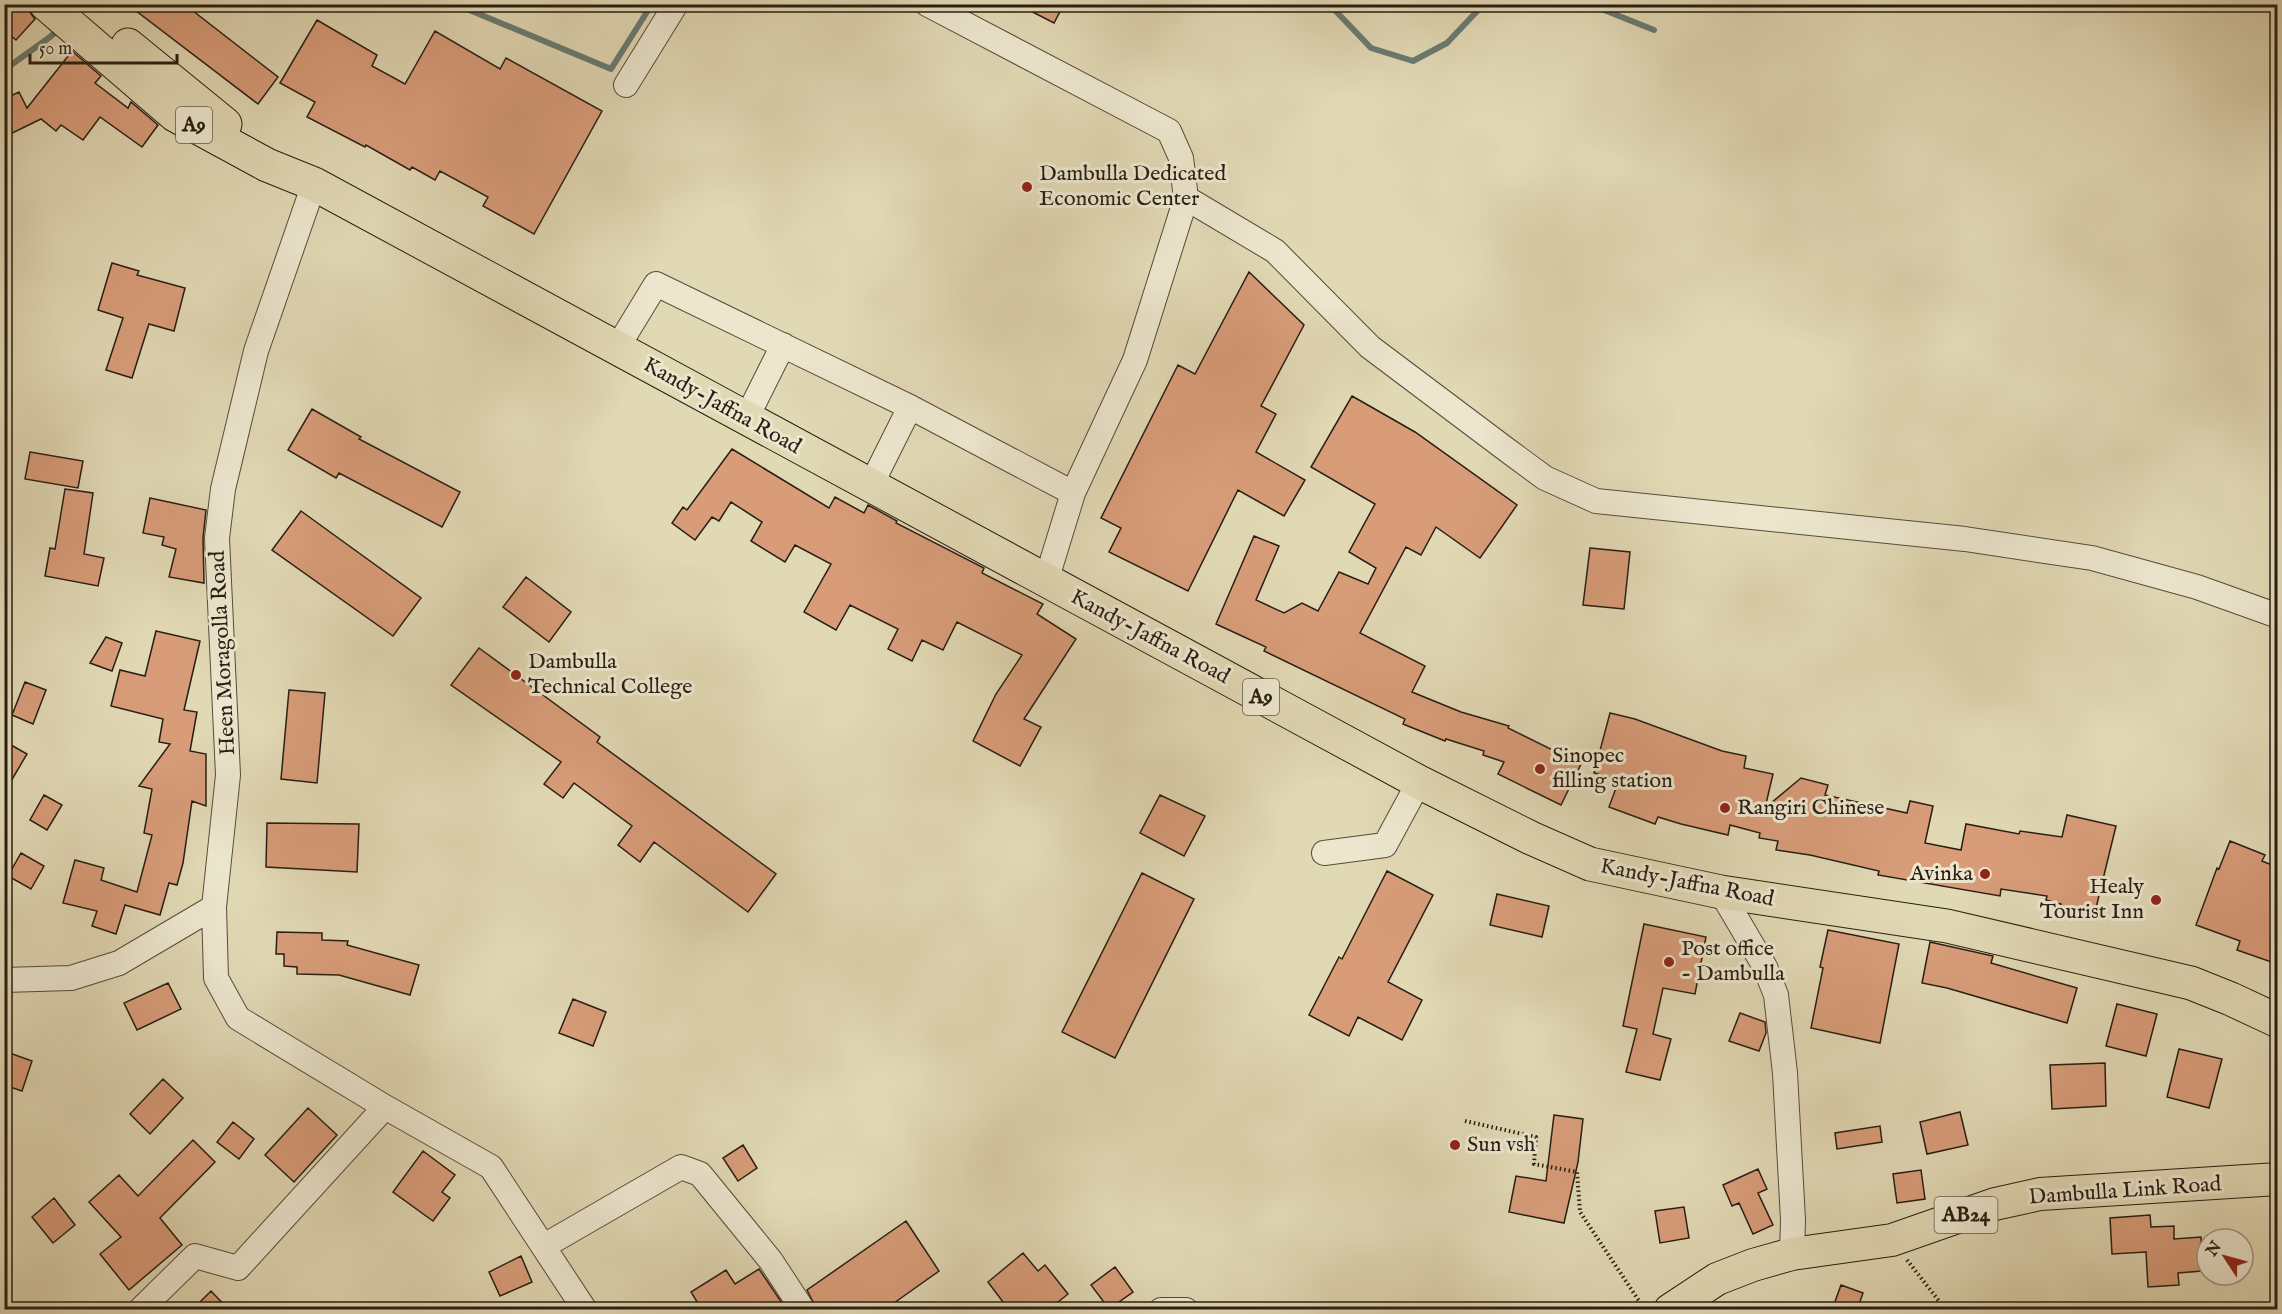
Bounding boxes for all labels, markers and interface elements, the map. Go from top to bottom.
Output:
scale bar [30,27,177,65]
text: 50 m [39,38,72,61]
road number: A9 [176,107,212,143]
place label: Dambulla Dedicated Economic Center [1039,160,1226,213]
marker: Dambulla Dedicated Economic Center [1020,180,1034,194]
street label: Kandy-Jaffna Road [638,351,806,461]
street label: Heen Moragolla Road [204,550,242,756]
street label: Kandy-Jaffna Road [1065,583,1235,691]
place label: Dambulla Technical College [528,648,692,701]
marker: Dambulla Technical College [509,668,523,682]
road number: A9 [1243,679,1279,715]
place label: Sinopec filling station [1552,742,1673,795]
marker: Sinopec filling station [1533,762,1547,776]
place label: Rangiri Chinese [1737,794,1884,822]
marker: Rangiri Chinese [1718,801,1732,815]
street label: Kandy-Jaffna Road [1598,852,1777,914]
place label: Avinka [1909,860,1973,888]
marker: Avinka [1978,867,1992,881]
place label: Healy Tourist Inn [2040,873,2144,926]
marker: Healy Tourist Inn [2149,893,2163,907]
place label: Post office - Dambulla [1681,935,1785,988]
marker: Post office - Dambulla [1662,955,1676,969]
place label: Sun vsh [1467,1131,1536,1159]
marker: Sun vsh [1448,1138,1462,1152]
street label: Dambulla Link Road [2028,1170,2223,1212]
road number: AB24 [1934,1197,1998,1233]
north arrow [2195,1227,2255,1287]
text: N [2202,1238,2227,1262]

